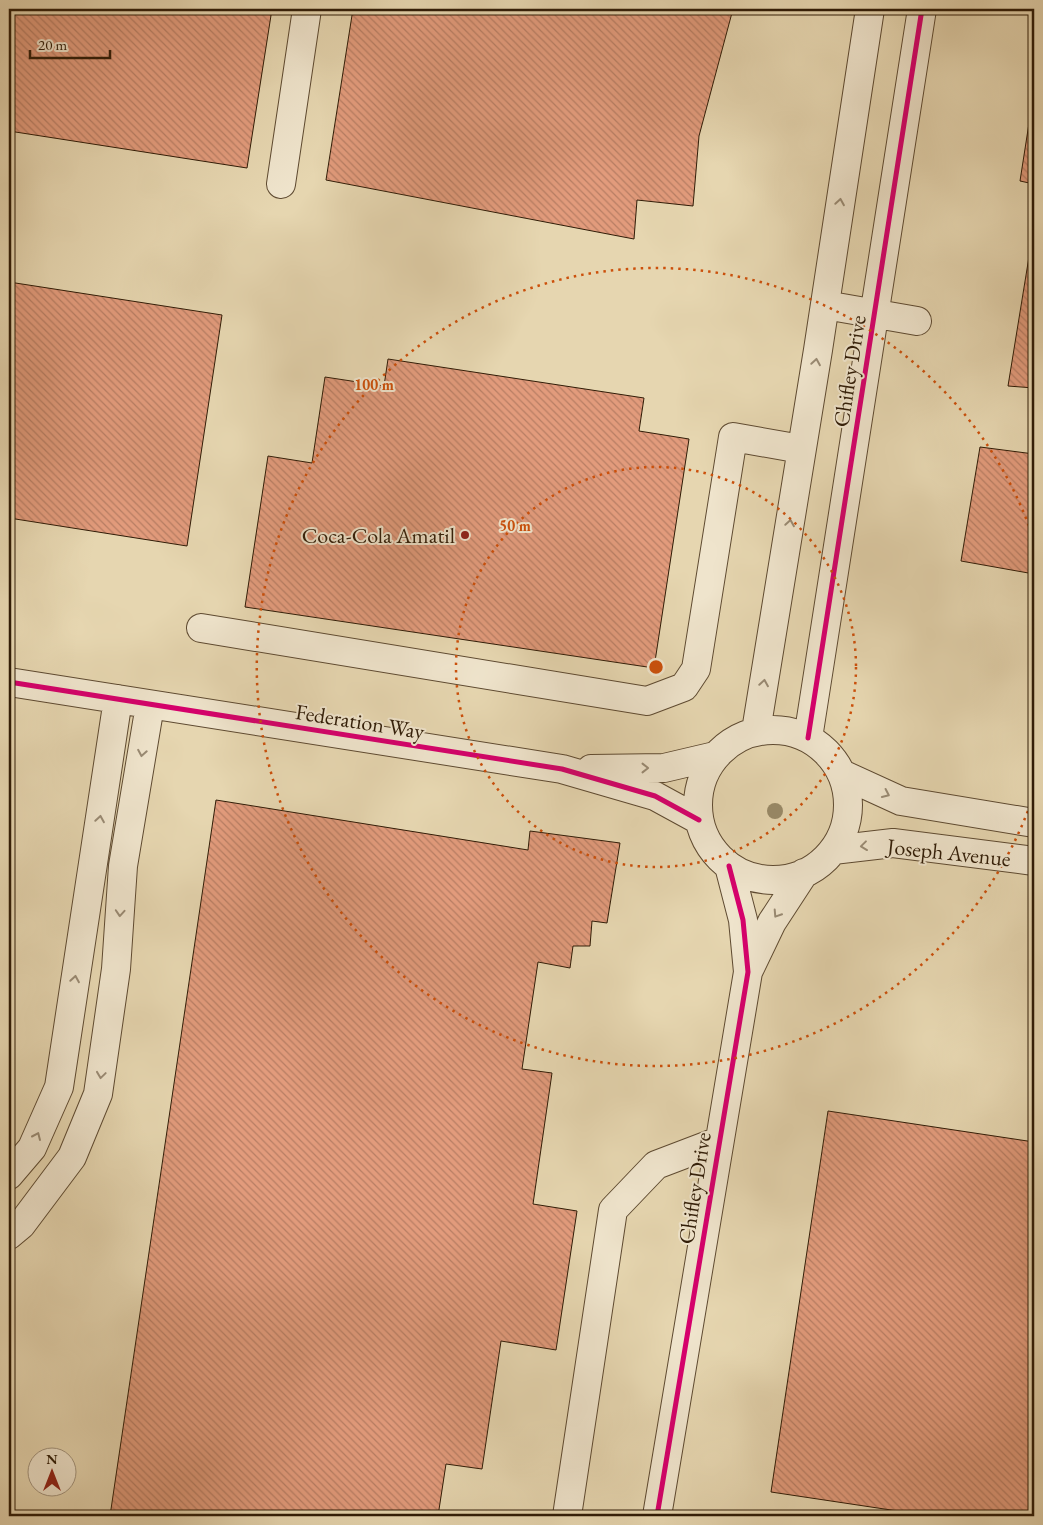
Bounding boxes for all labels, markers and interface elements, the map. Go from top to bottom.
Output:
scale bar [30,28,110,60]
text: 20 m [38,35,67,54]
one-way arrow [835,197,845,206]
street label: Chifley Drive [826,313,873,429]
one-way arrow [810,358,820,367]
text: 100 m [354,375,394,394]
text: 50 m [499,516,531,535]
one-way arrow [784,518,794,527]
place label: Coca-Cola Amatil [302,521,455,550]
marker: Coca-Cola Amatil [459,529,471,541]
centre of rings [647,658,665,676]
one-way arrow [758,679,768,687]
street label: Federation Way [293,697,427,746]
one-way arrow [138,748,148,757]
one-way arrow [642,763,650,773]
one-way arrow [881,788,890,798]
one-way arrow [94,814,104,823]
street label: Joseph Avenue [884,831,1013,873]
one-way arrow [860,841,869,851]
one-way arrow [774,909,784,918]
one-way arrow [115,910,126,918]
one-way arrow [69,975,80,983]
one-way arrow [96,1070,106,1079]
street label: Chifley Drive [671,1130,718,1246]
one-way arrow [30,1132,41,1141]
north arrow [28,1448,78,1498]
text: N [46,1450,58,1468]

